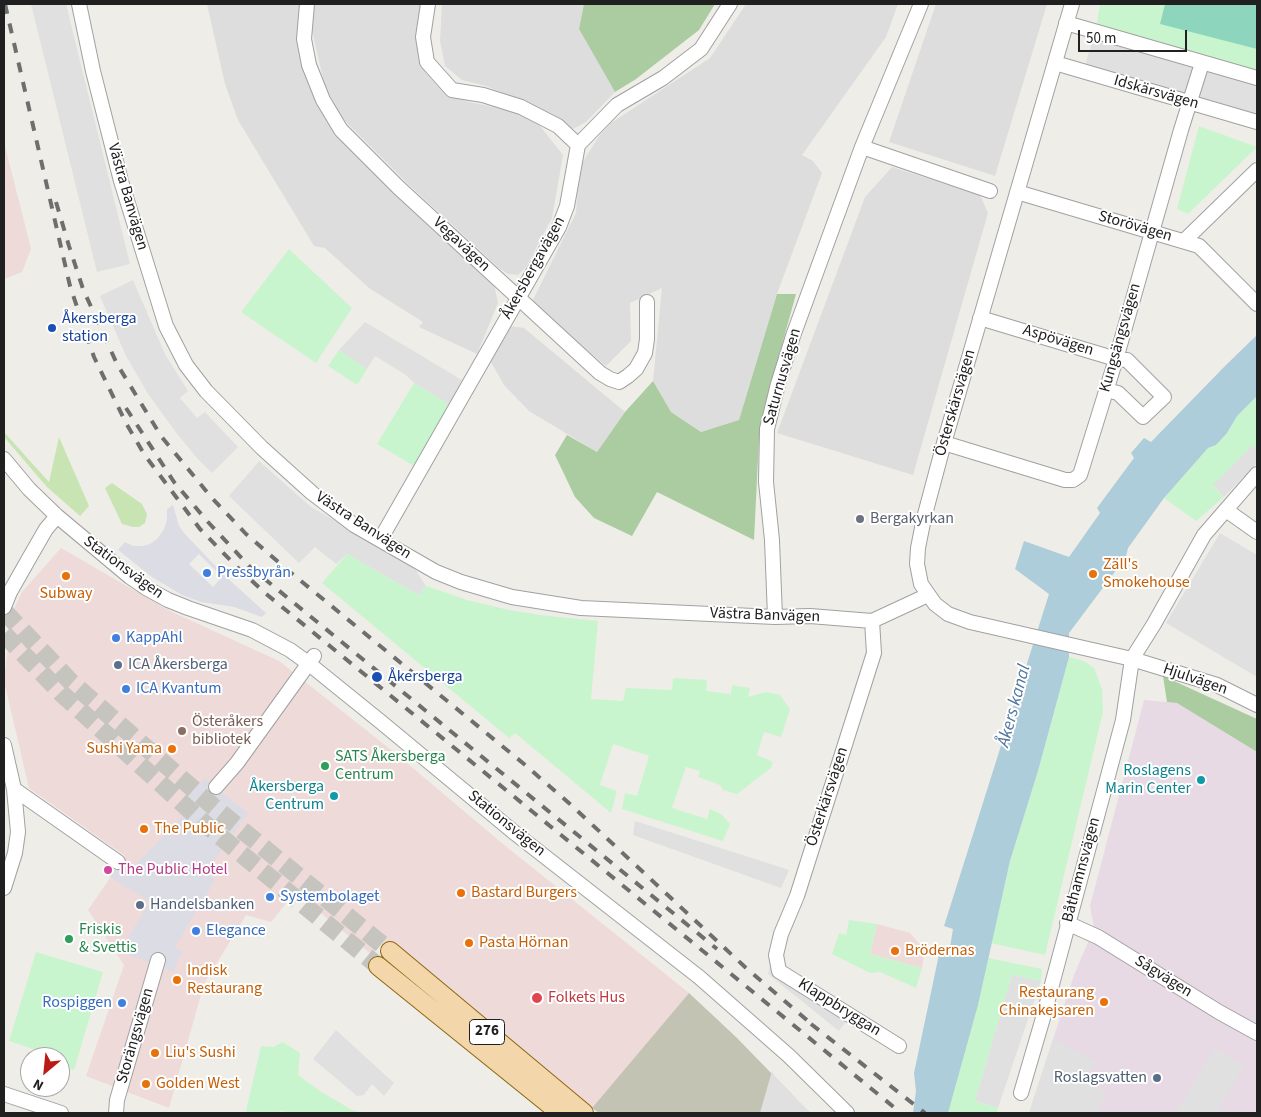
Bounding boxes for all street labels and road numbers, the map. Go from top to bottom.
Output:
street label: Idskärsvägen [1111,72,1201,114]
street label: Västra Banvägen [103,141,151,253]
street label: Storövägen [1096,207,1174,247]
street label: Åkersbergavägen [498,213,570,323]
street label: Vegavägen [428,214,494,276]
street label: Kungsängsvägen [1096,281,1146,395]
street label: Aspövägen [1020,321,1096,361]
street label: Saturnusvägen [760,326,806,428]
street label: Österskärsvägen [932,347,980,459]
street label: Västra Banvägen [312,488,414,564]
street label: Stationsvägen [79,533,167,603]
street label: Västra Banvägen [710,604,820,628]
street label: Hjulvägen [1160,660,1230,700]
street label: Österkärsvägen [803,745,853,849]
street label: Stationsvägen [463,787,549,861]
street label: Båthamnsvägen [1059,815,1105,925]
street label: Sågvägen [1131,952,1195,1002]
street label: Klappbryggan [794,975,884,1041]
street label: Storängsvägen [113,986,159,1086]
road number: 276 [470,1020,504,1044]

